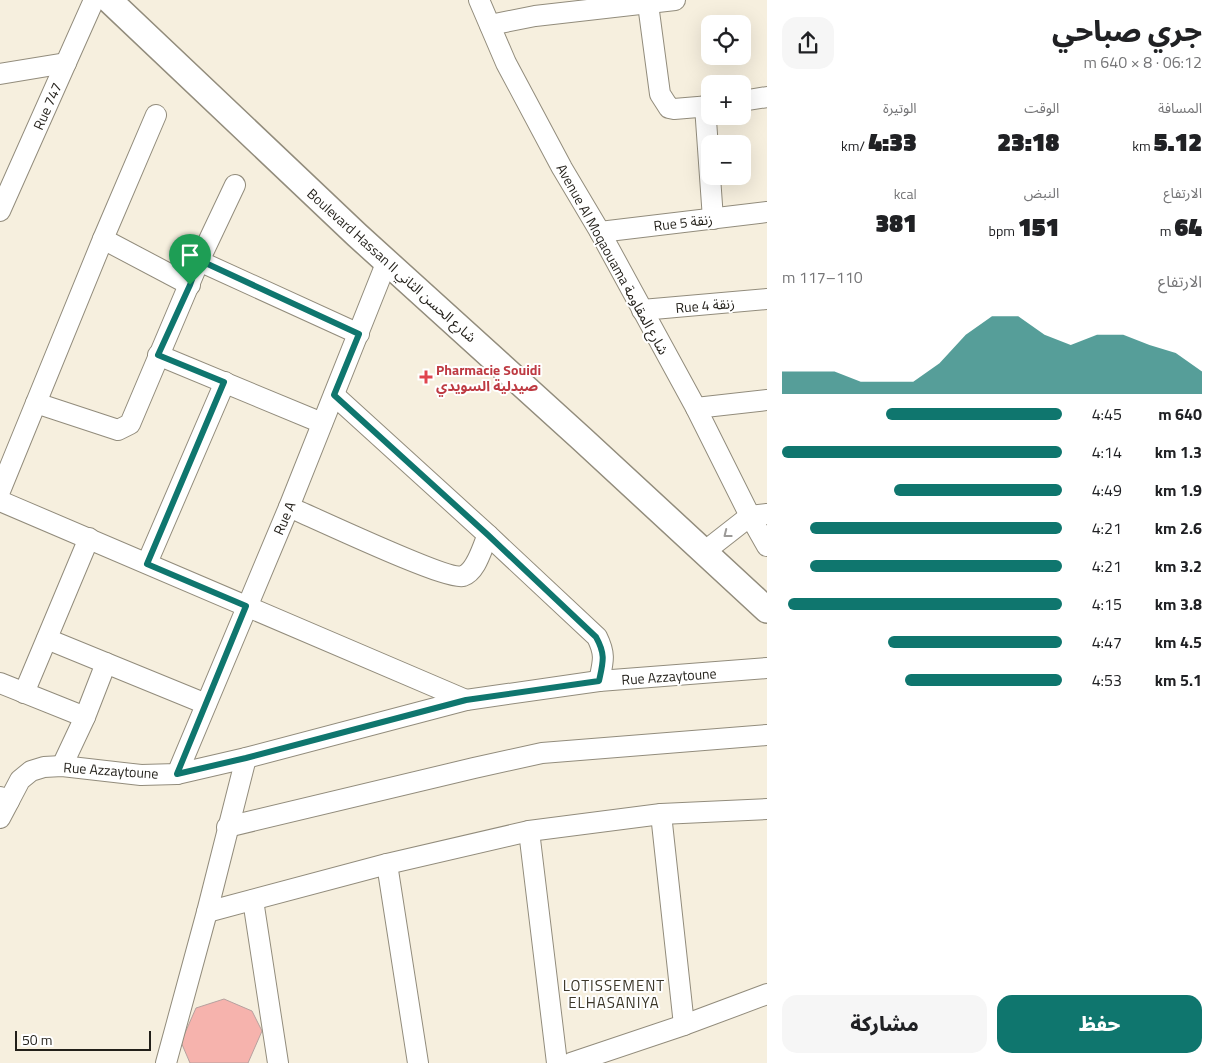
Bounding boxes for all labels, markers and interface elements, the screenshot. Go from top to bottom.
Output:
text: جري صباحي [1052,9,1202,52]
map controls [701,15,751,185]
button: locate [701,15,751,65]
button: share [782,17,834,69]
text: 06:12 · 8 × 640 m [1083,50,1202,74]
button: + [701,75,751,125]
street label: Rue 747 [27,79,67,133]
text: الوتيرة [883,97,917,118]
text: الوقت [1024,97,1059,118]
text: المسافة [1158,97,1202,118]
text: 4:33 [868,123,917,161]
text: 23:18 [997,123,1059,161]
text: 5.12 [1154,123,1202,161]
button: − [701,135,751,185]
text: /km [841,135,868,156]
text: km [1132,135,1154,156]
street label: Avenue Al Moqaouama شارع المقاومة [551,160,674,359]
text: النبض [1024,182,1059,203]
text: الارتفاع [1164,182,1202,203]
street label: Boulevard Hassan II شارع الحسن الثاني [302,183,481,348]
text: kcal [894,183,917,204]
text: 381 [875,204,917,242]
street label: Rue 5 زنقة [652,208,714,236]
text: 151 [1018,208,1059,246]
text: 64 [1174,208,1202,246]
text: bpm [989,220,1018,241]
text: m [1160,220,1174,241]
pin [169,234,211,285]
icon: arrive [176,241,204,269]
text: 110–117 m [782,265,863,289]
text: الارتفاع [1158,269,1202,293]
street label: Rue 4 زنقة [675,292,735,318]
place label: Pharmacie Souidi صيدلية السويدي [436,359,541,397]
marker: Pharmacie Souidi صيدلية السويدي [420,371,432,383]
text: 4:45 [1092,402,1122,426]
text: 640 m [1158,402,1202,426]
text: 4:14 [1092,440,1122,464]
text: 1.3 km [1155,440,1202,464]
text: 4:49 [1092,478,1122,502]
text: 1.9 km [1155,478,1202,502]
street label: Rue A [268,497,301,538]
text: 4:21 [1092,516,1122,540]
text: 2.6 km [1155,516,1202,540]
one-way arrow [723,528,733,537]
text: 4:21 [1092,554,1122,578]
text: 3.2 km [1155,554,1202,578]
text: 4:15 [1092,592,1122,616]
text: 3.8 km [1155,592,1202,616]
text: 4:47 [1092,630,1122,654]
text: 4.5 km [1155,630,1202,654]
street label: Rue Azzaytoune [621,662,717,690]
text: 4:53 [1092,668,1122,692]
text: 5.1 km [1155,668,1202,692]
street label: Rue Azzaytoune [63,756,159,784]
district label: LOTISSEMENT ELHASANIYA [563,974,665,1014]
button: مشاركة [782,995,987,1053]
button: حفظ [997,995,1202,1053]
scale bar [15,1028,151,1051]
text: 50 m [22,1029,52,1050]

